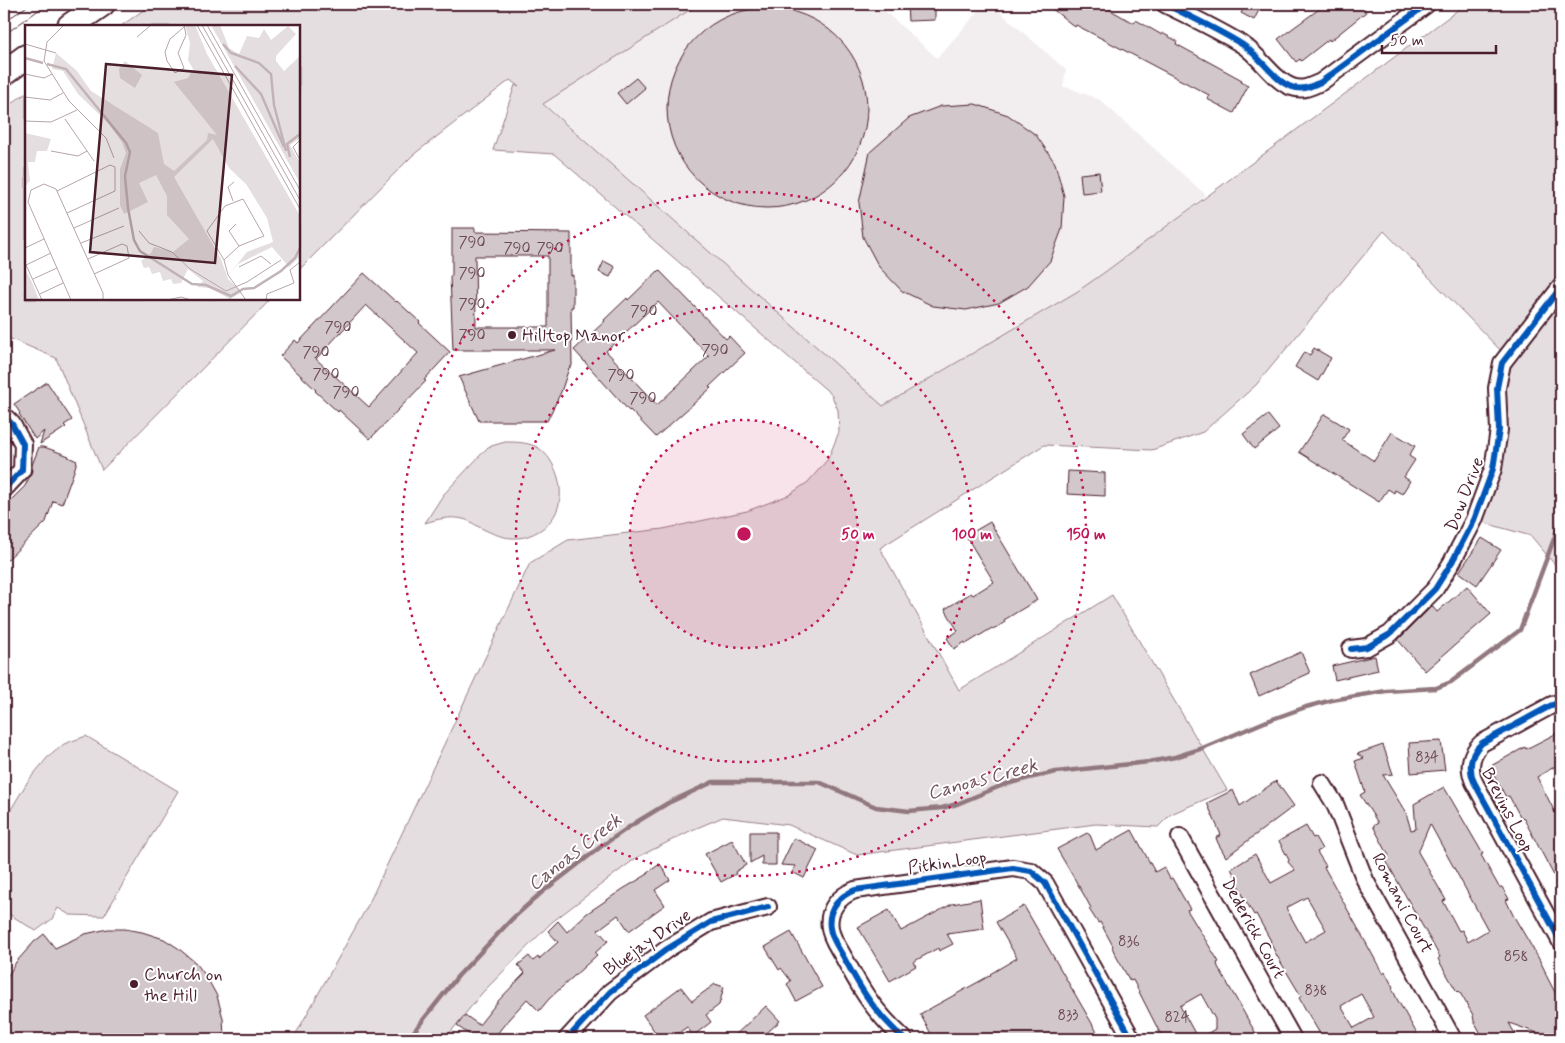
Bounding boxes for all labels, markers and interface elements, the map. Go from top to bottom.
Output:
scale bar [1382,22,1496,54]
inset map [25,25,300,300]
text: 50 m [1390,31,1424,51]
house number: 790 [458,233,486,253]
house number: 790 [503,239,531,259]
house number: 790 [536,239,564,259]
house number: 790 [458,264,486,284]
house number: 790 [458,295,486,315]
house number: 790 [630,302,658,322]
house number: 790 [324,318,352,338]
place label: Hilltop Manor [522,324,626,348]
house number: 790 [458,326,486,346]
marker: Hilltop Manor [506,329,518,341]
house number: 790 [701,341,729,361]
house number: 790 [302,343,330,363]
house number: 790 [312,365,340,385]
house number: 790 [607,366,635,386]
house number: 790 [332,383,360,403]
house number: 790 [629,389,657,409]
street label: Dow Drive [1440,454,1490,535]
centre of rings [735,525,753,543]
text: 50 m [841,525,875,545]
text: 100 m [952,525,992,545]
text: 150 m [1066,525,1106,545]
house number: 834 [1415,748,1439,768]
water label: Canoas Creek [925,753,1041,806]
street label: Brevins Loop [1475,764,1539,857]
water label: Canoas Creek [523,807,627,897]
street label: Pitkin Loop [906,846,988,880]
street label: Romani Court [1366,849,1439,958]
street label: Dederick Court [1215,874,1291,984]
street label: Bluejay Drive [599,904,696,982]
house number: 836 [1118,932,1140,952]
house number: 858 [1504,947,1528,967]
place label: Church on the Hill [144,963,223,1008]
marker: Church on the Hill [128,978,140,990]
house number: 838 [1305,981,1327,1001]
house number: 833 [1058,1006,1078,1026]
house number: 824 [1164,1008,1190,1028]

